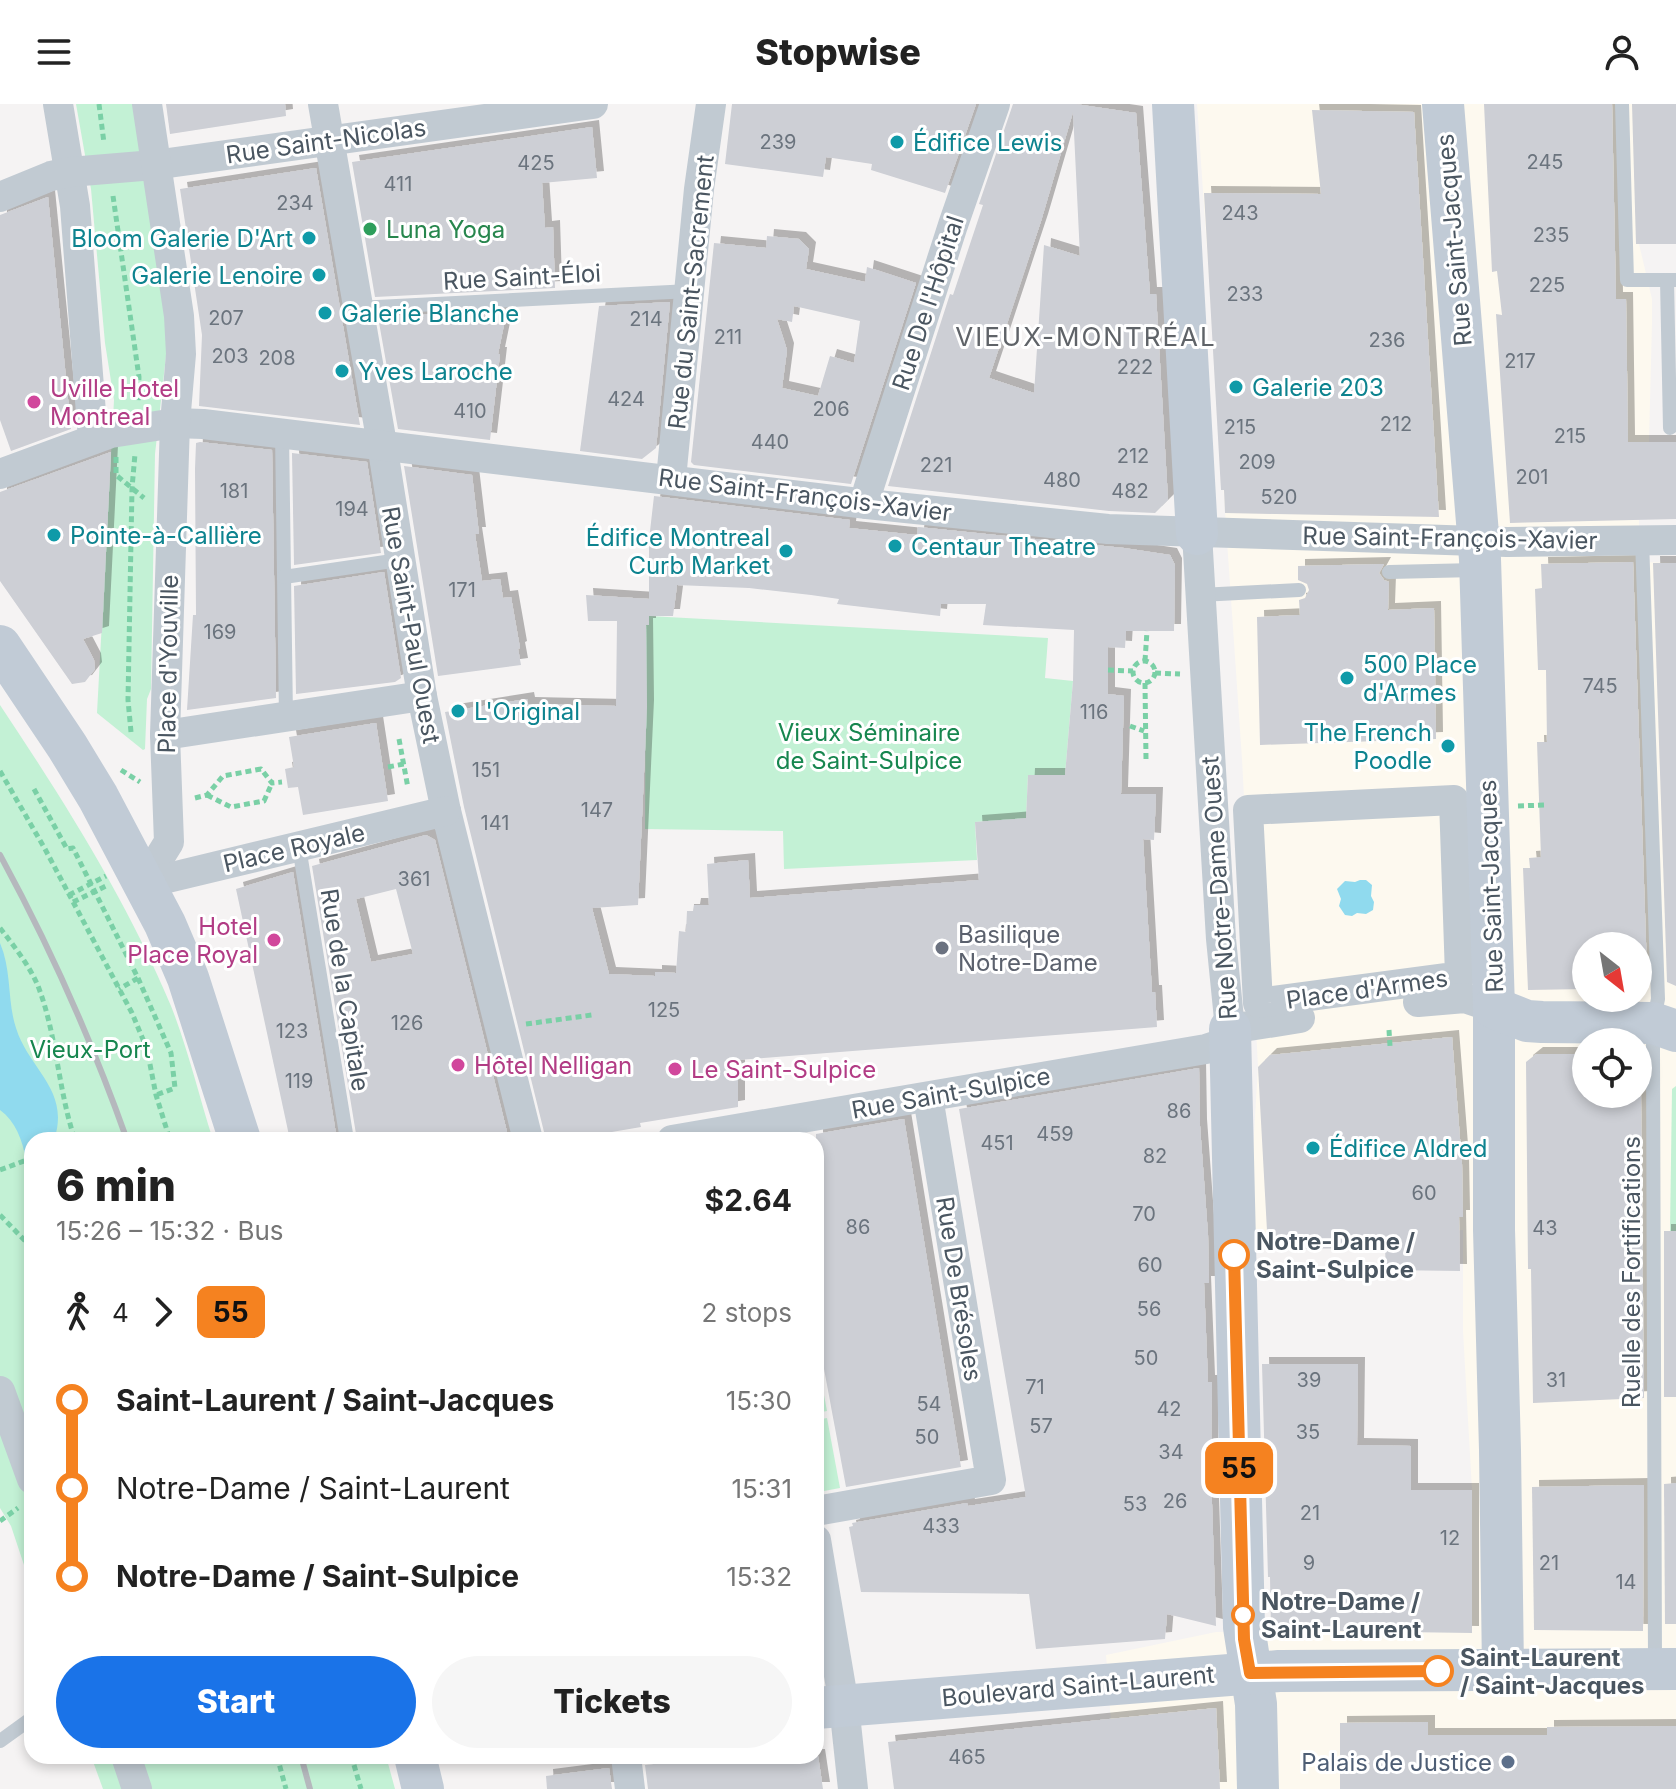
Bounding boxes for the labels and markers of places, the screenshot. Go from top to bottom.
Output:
place label: Édifice Lewis [913,127,1062,157]
marker: Édifice Lewis [888,133,906,151]
place label: Luna Yoga [386,215,505,244]
marker: Luna Yoga [361,220,379,238]
place label: Bloom Galerie D'Art [71,224,293,253]
marker: Bloom Galerie D'Art [300,229,318,247]
place label: Galerie Lenoire [131,261,303,290]
marker: Galerie Lenoire [310,266,328,284]
place label: Galerie Blanche [341,299,519,328]
marker: Galerie Blanche [316,304,334,322]
place label: Yves Laroche [358,357,513,386]
marker: Yves Laroche [333,362,351,380]
place label: Galerie 203 [1252,373,1384,402]
place label: Uville Hotel Montreal [50,374,179,431]
marker: Galerie 203 [1227,378,1245,396]
marker: Uville Hotel Montreal [25,393,43,411]
place label: Pointe-à-Callière [70,521,262,550]
place label: Édifice Montreal Curb Market [586,522,770,580]
marker: Pointe-à-Callière [45,526,63,544]
place label: Centaur Theatre [911,532,1096,561]
marker: Centaur Theatre [886,537,904,555]
marker: Édifice Montreal Curb Market [777,542,795,560]
place label: 500 Place d'Armes [1363,650,1477,707]
marker: 500 Place d'Armes [1338,669,1356,687]
place label: L'Original [474,697,580,726]
marker: L'Original [449,702,467,720]
place label: The French Poodle [1303,718,1432,775]
marker: The French Poodle [1439,737,1457,755]
place label: Hotel Place Royal [127,912,258,969]
place label: Basilique Notre-Dame [958,920,1098,977]
marker: Hotel Place Royal [265,931,283,949]
marker: Basilique Notre-Dame [933,939,951,957]
place label: Hôtel Nelligan [474,1051,632,1080]
place label: Le Saint-Sulpice [691,1055,876,1084]
marker: Hôtel Nelligan [449,1056,467,1074]
marker: Le Saint-Sulpice [666,1060,684,1078]
place label: Édifice Aldred [1329,1133,1487,1163]
marker: Édifice Aldred [1304,1139,1322,1157]
place label: Notre-Dame / Saint-Sulpice [1256,1227,1415,1284]
marker: Notre-Dame / Saint-Sulpice [1219,1240,1249,1270]
place label: Notre-Dame / Saint-Laurent [1261,1587,1422,1644]
marker: Notre-Dame / Saint-Laurent [1232,1604,1254,1626]
place label: Saint-Laurent / Saint-Jacques [1460,1643,1645,1700]
marker: Saint-Laurent / Saint-Jacques [1423,1656,1453,1686]
place label: Palais de Justice [1301,1748,1492,1777]
marker: Palais de Justice [1499,1753,1517,1771]

